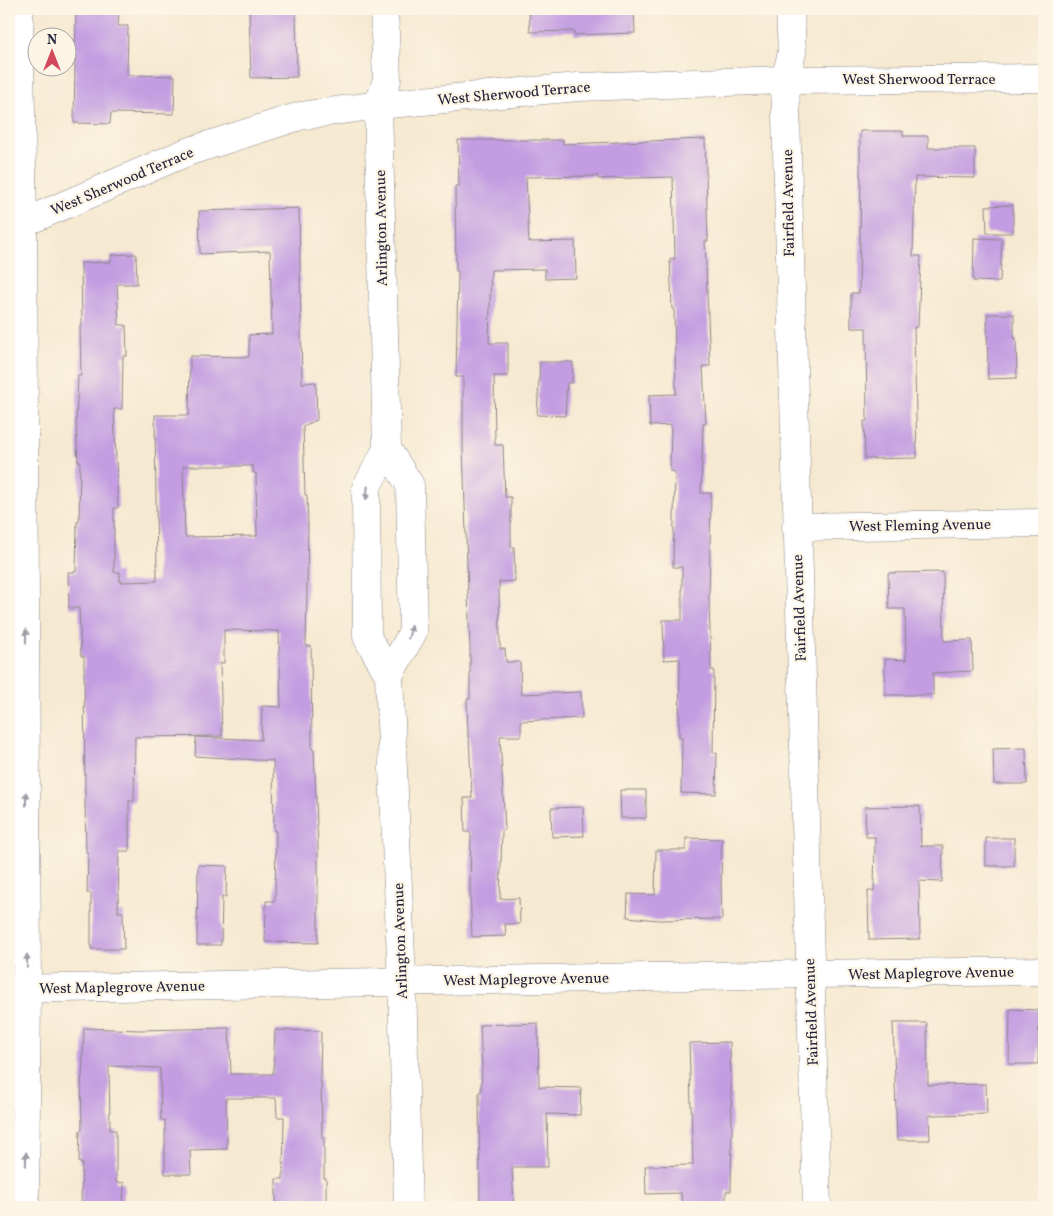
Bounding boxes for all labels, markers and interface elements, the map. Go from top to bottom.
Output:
north arrow [28,28,78,78]
text: N [47,31,57,50]
street label: West Sherwood Terrace [842,70,996,91]
street label: West Sherwood Terrace [437,77,591,112]
street label: West Sherwood Terrace [48,143,197,222]
street label: Fairfield Avenue [778,149,801,257]
street label: Arlington Avenue [371,170,394,286]
one-way arrow [363,486,371,502]
street label: West Fleming Avenue [849,515,991,538]
street label: Fairfield Avenue [788,554,813,662]
one-way arrow [407,624,415,639]
one-way arrow [21,628,29,644]
one-way arrow [22,790,30,806]
street label: Arlington Avenue [389,882,414,1000]
one-way arrow [23,953,31,969]
street label: Fairfield Avenue [800,958,825,1066]
street label: West Maplegrove Avenue [848,963,1014,986]
street label: West Maplegrove Avenue [443,969,609,992]
street label: West Maplegrove Avenue [39,977,205,1000]
one-way arrow [22,1150,30,1166]

